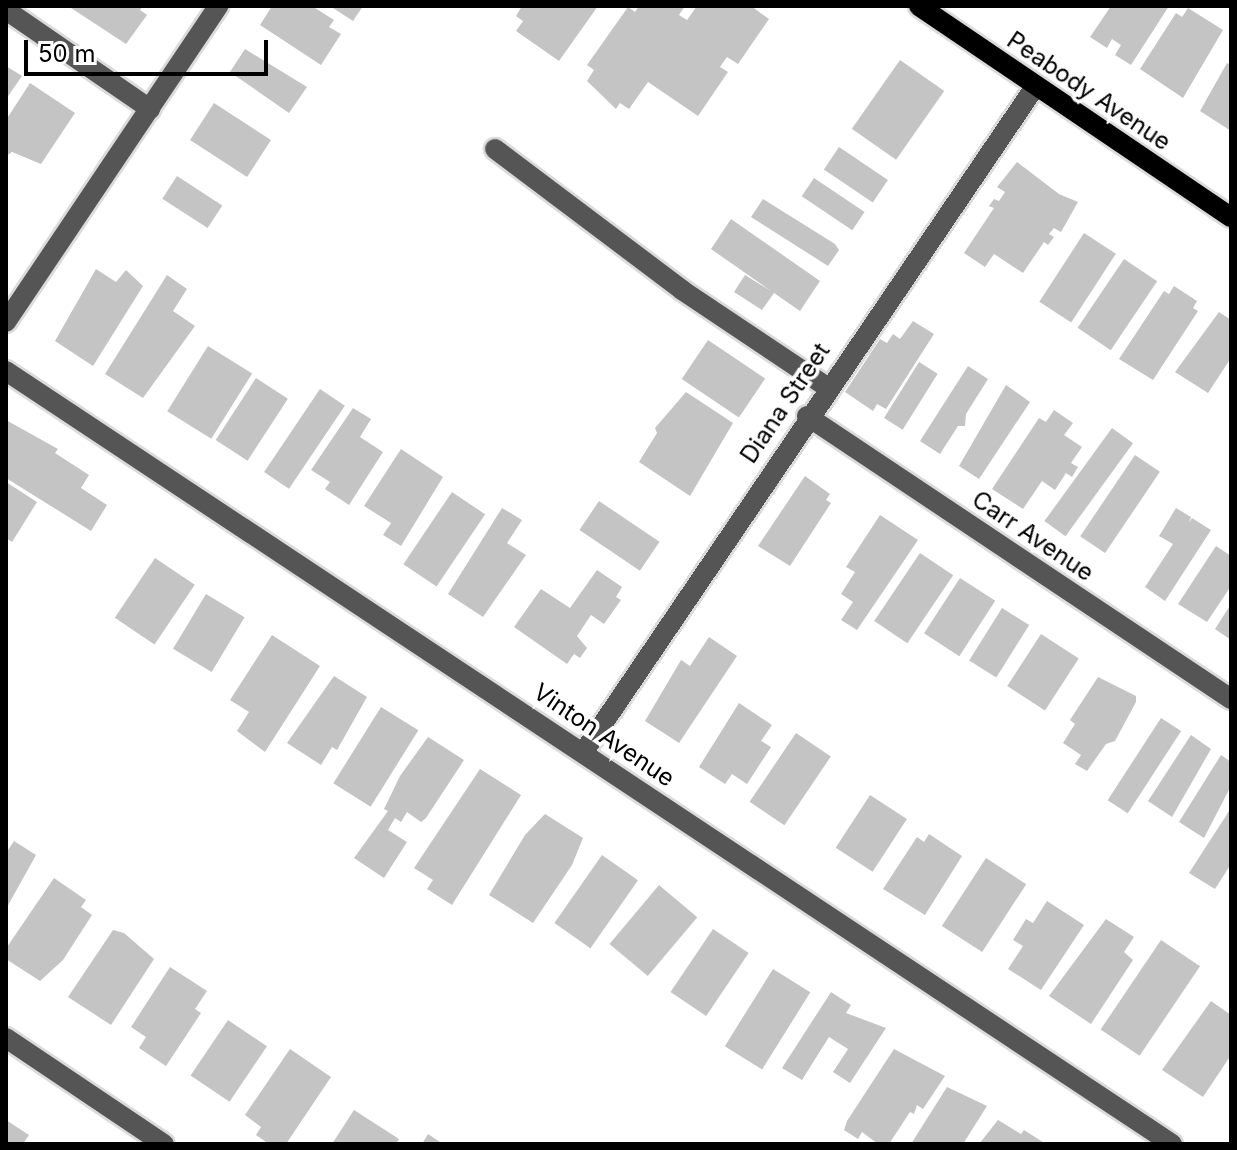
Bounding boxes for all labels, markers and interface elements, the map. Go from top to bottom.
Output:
scale bar [28,24,272,74]
street label: Peabody Avenue [1002,26,1176,156]
text: 50 m [38,39,96,68]
street label: Diana Street [734,337,836,469]
street label: Carr Avenue [967,485,1099,587]
street label: Vinton Avenue [528,677,680,793]

